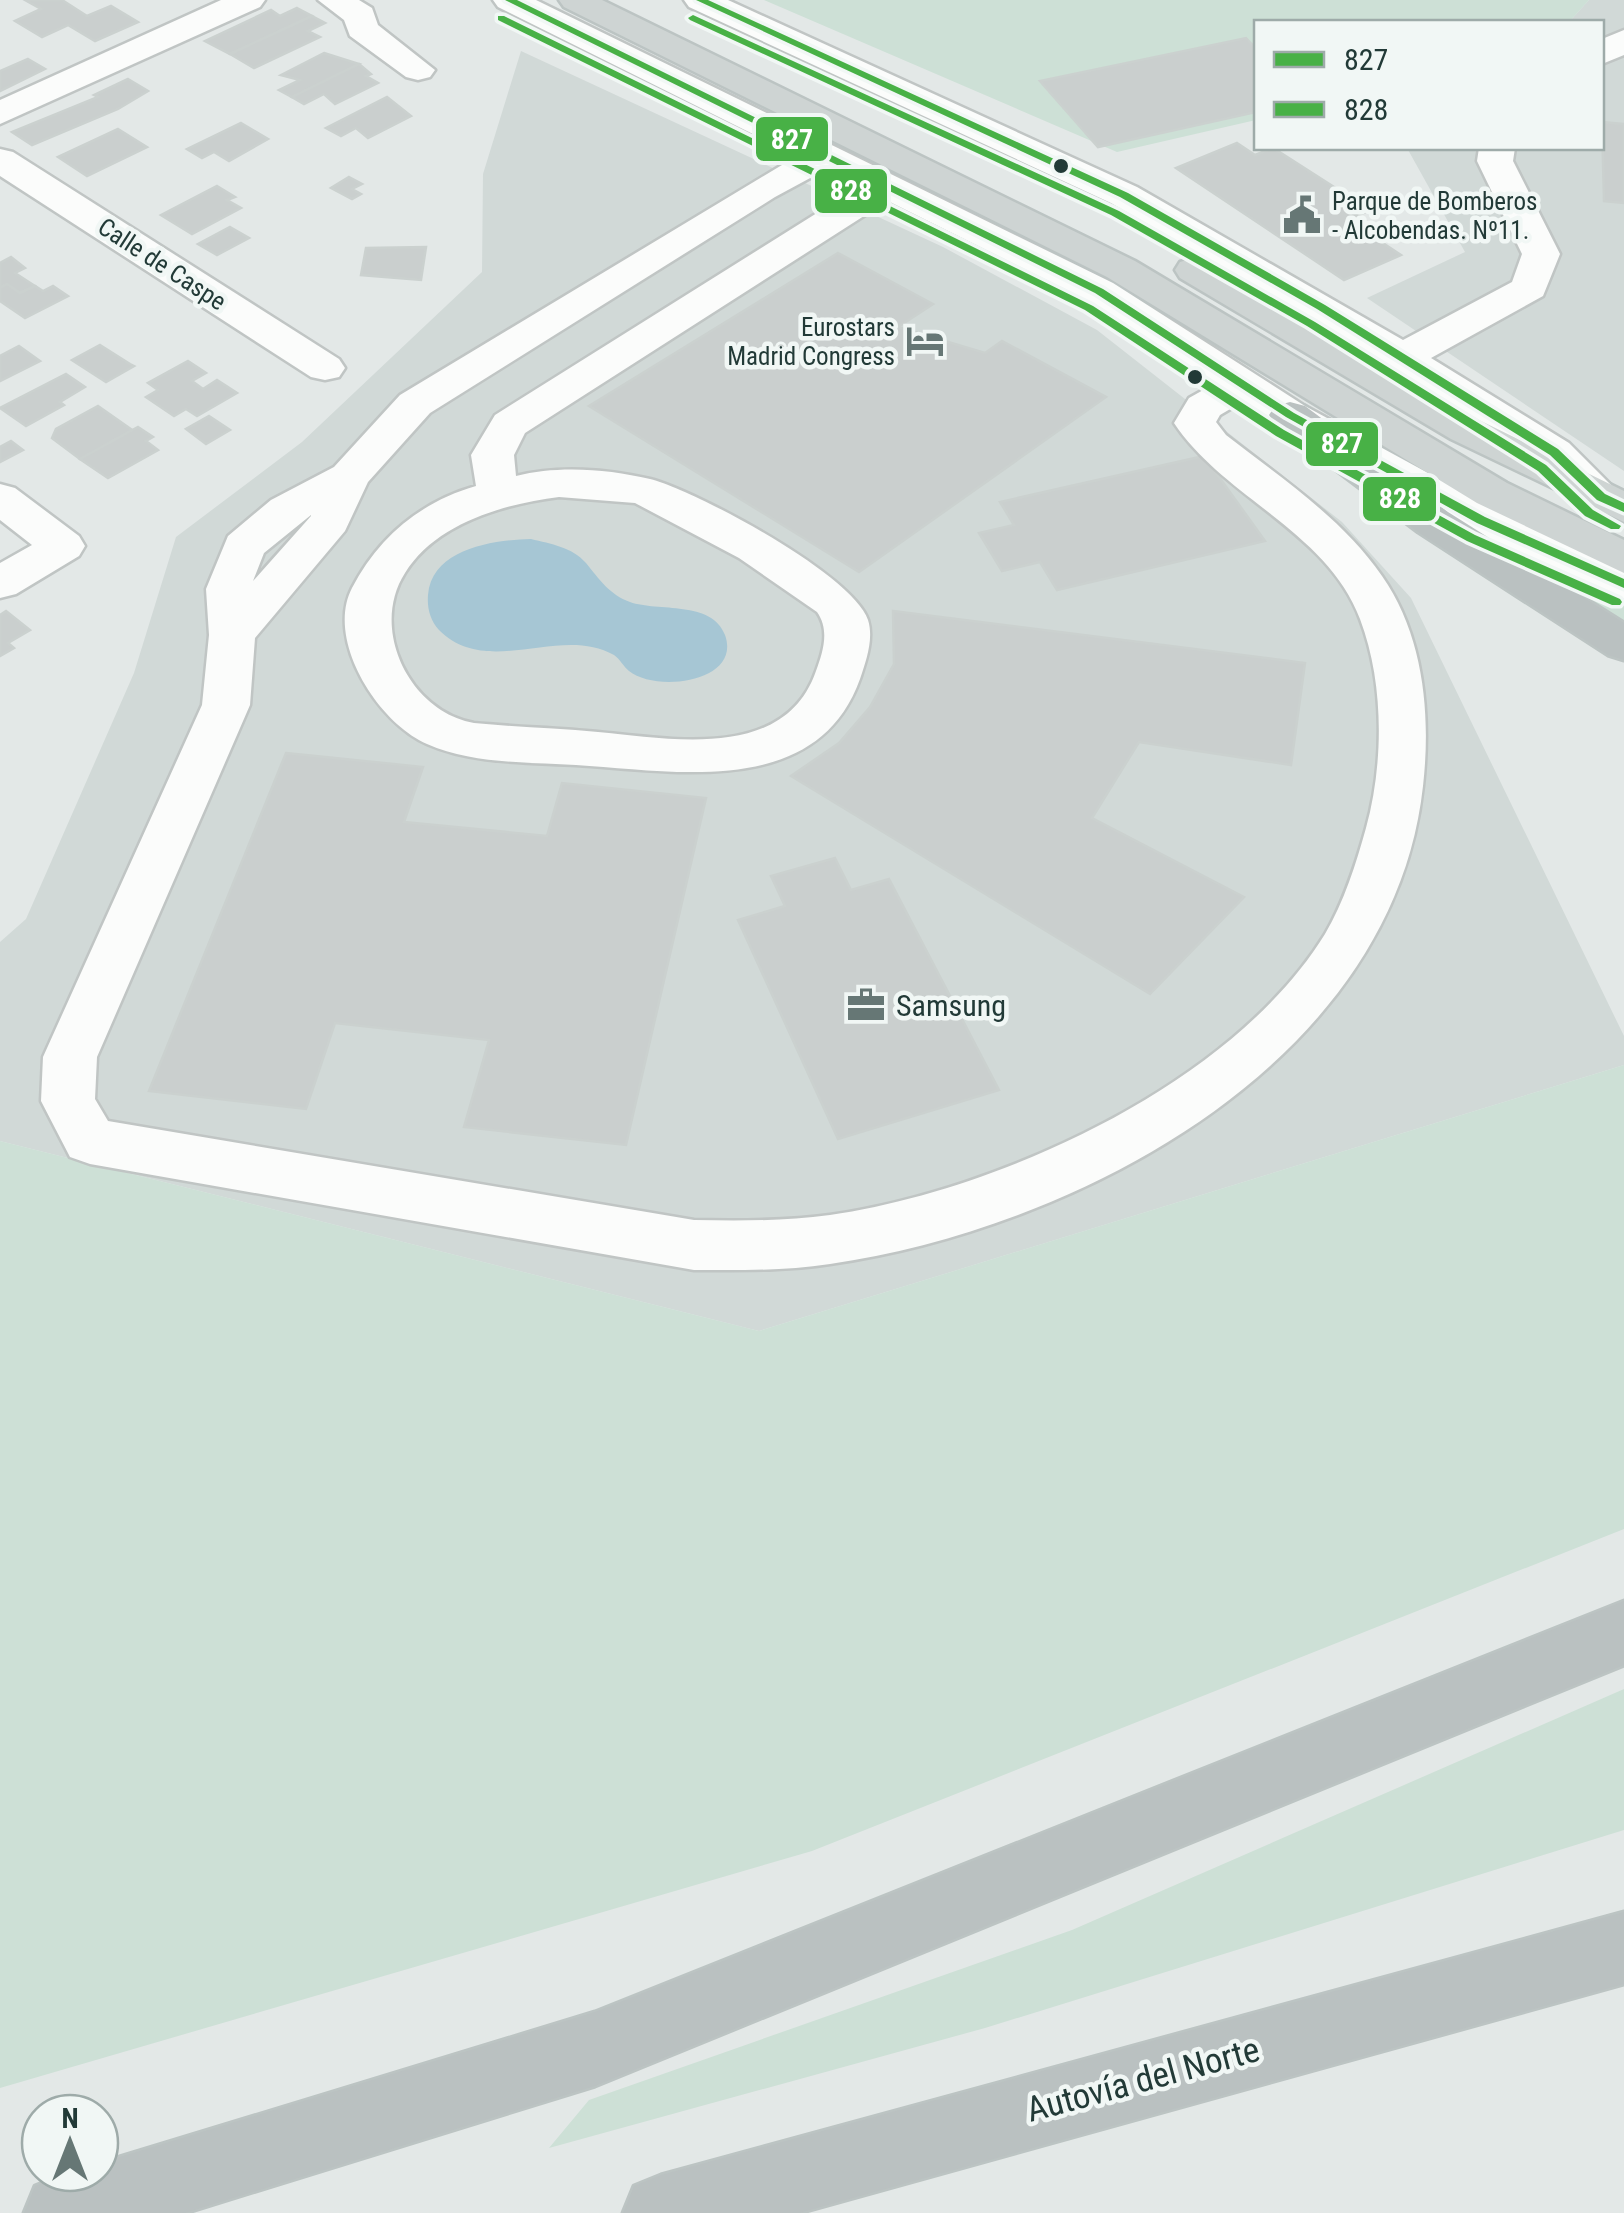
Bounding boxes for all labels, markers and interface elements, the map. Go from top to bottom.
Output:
legend [1254,20,1604,150]
text: 827 [1344,42,1388,77]
text: 828 [1344,92,1388,127]
line badge: 827 [754,115,830,163]
text: 827 [771,123,813,156]
unlabelled marker [1051,156,1071,176]
line badge: 828 [813,167,889,215]
text: 828 [830,174,872,207]
place label: Parque de Bomberos - Alcobendas. Nº11. [1332,187,1537,245]
public building icon: Parque de Bomberos - Alcobendas. Nº11. [1281,194,1323,236]
street label: Calle de Caspe [93,212,231,316]
place label: Eurostars Madrid Congress [727,313,895,371]
hotel icon: Eurostars Madrid Congress [904,320,946,362]
unlabelled marker [1185,367,1205,387]
line badge: 827 [1304,420,1380,468]
text: 827 [1321,427,1363,460]
line badge: 828 [1361,475,1438,523]
text: 828 [1379,482,1421,515]
office icon: Samsung [845,984,887,1026]
place label: Samsung [896,988,1006,1023]
street label: Autovía del Norte [1022,2029,1264,2131]
north arrow [20,2093,120,2193]
text: N [61,2102,79,2135]

